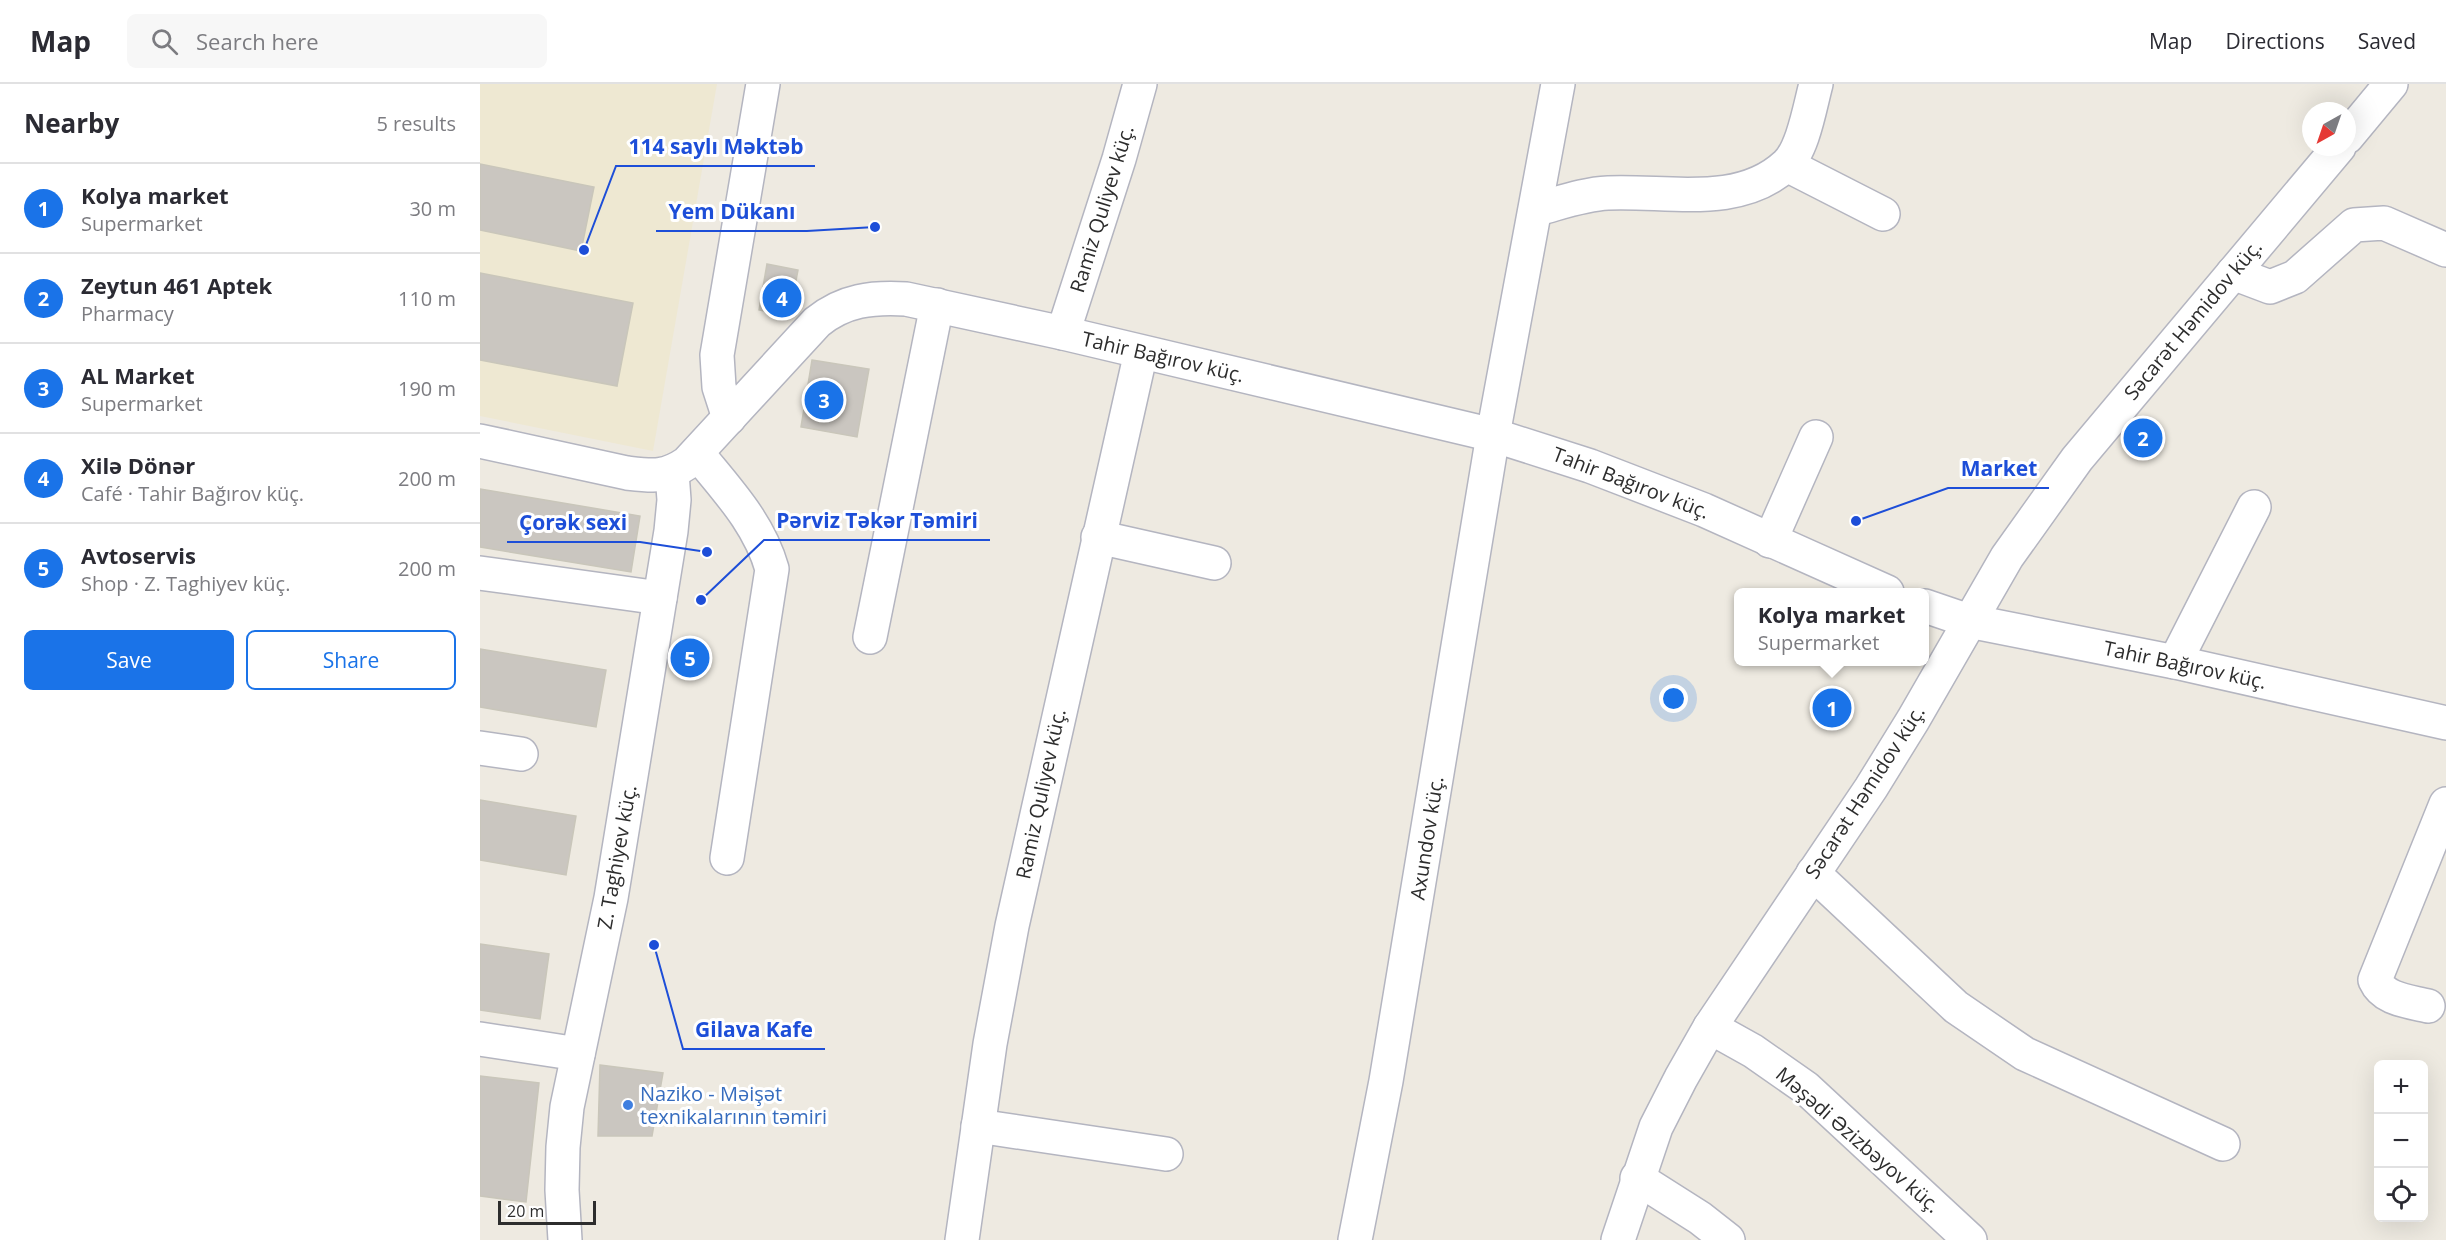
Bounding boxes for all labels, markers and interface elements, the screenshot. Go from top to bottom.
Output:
search box [127,14,547,68]
text: Map [30,22,91,60]
icon: search [148,25,181,58]
text: Search here [196,26,319,56]
text: Map [2149,27,2192,55]
text: Directions [2225,27,2325,55]
text: Saved [2358,27,2416,55]
north arrow [2302,102,2356,156]
text: Nearby [24,105,119,141]
text: 5 results [376,110,456,137]
street label: Ramiz Quliyev küç. [1063,122,1140,296]
callout: 114 saylı Məktəb [616,127,815,166]
text: 114 saylı Məktəb [629,132,803,160]
text: Kolya market [81,180,229,210]
callout: Yem Dükanı [656,192,807,231]
text: 1 [38,195,49,222]
text: 30 m [409,195,456,222]
text: Yem Dükanı [669,197,795,225]
text: Supermarket [81,210,203,237]
street label: Səcarət Həmidov küç. [2118,234,2268,405]
text: Zeytun 461 Aptek [81,270,272,300]
pin: 4 [762,276,802,320]
text: 2 [38,285,49,312]
text: 110 m [398,285,456,312]
text: Pharmacy [81,300,174,327]
street label: Tahir Bağırov küç. [1079,325,1247,388]
text: AL Market [81,360,195,390]
text: 3 [38,375,49,402]
text: 190 m [398,375,456,402]
pin: 3 [804,378,844,422]
text: Supermarket [81,390,203,417]
pin: 2 [2124,416,2162,460]
street label: Tahir Bağırov küç. [1549,440,1713,525]
callout: Market [1948,449,2049,488]
text: Xilə Dönər [81,450,195,480]
text: Market [1961,454,2037,482]
text: 4 [38,465,49,492]
text: 200 m [398,465,456,492]
text: Café · Tahir Bağırov küç. [81,480,304,507]
callout: Pərviz Təkər Təmiri [764,501,990,540]
callout: Çorək sexi [507,503,640,542]
text: Pərviz Təkər Təmiri [776,506,978,534]
text: Çorək sexi [519,508,627,536]
text: Avtoservis [81,540,196,570]
text: 5 [38,555,49,582]
text: 200 m [398,555,456,582]
text: Shop · Z. Taghiyev küç. [81,570,290,597]
popup [1734,588,1929,666]
text: Kolya market [1758,599,1905,629]
text: Supermarket [1758,629,1879,656]
button: Save [24,630,234,690]
button: Share [246,630,456,690]
street label: Tahir Bağırov küç. [2101,634,2269,695]
pin: 5 [670,636,710,680]
your location [1659,684,1688,713]
pin: 1 [1812,686,1852,730]
street label: Səcarət Həmidov küç. [1798,700,1931,883]
street label: Ramiz Quliyev küç. [1009,706,1072,882]
street label: Axundov küç. [1403,774,1450,902]
street label: Z. Taghiyev küç. [591,783,643,931]
callout: Gilava Kafe [683,1010,825,1049]
text: Gilava Kafe [695,1015,813,1043]
map controls [2374,1060,2428,1222]
button: + [2374,1060,2428,1114]
street label: Məşədi Əzizbəyov küç. [1770,1061,1946,1219]
place label: Naziko - Məişət texnikalarının təmiri [640,1080,827,1130]
marker: Naziko - Məişət texnikalarının təmiri [621,1098,635,1112]
button: − [2374,1114,2428,1168]
button: locate [2374,1168,2428,1222]
scale bar [498,1198,596,1226]
text: 20 m [507,1200,544,1222]

